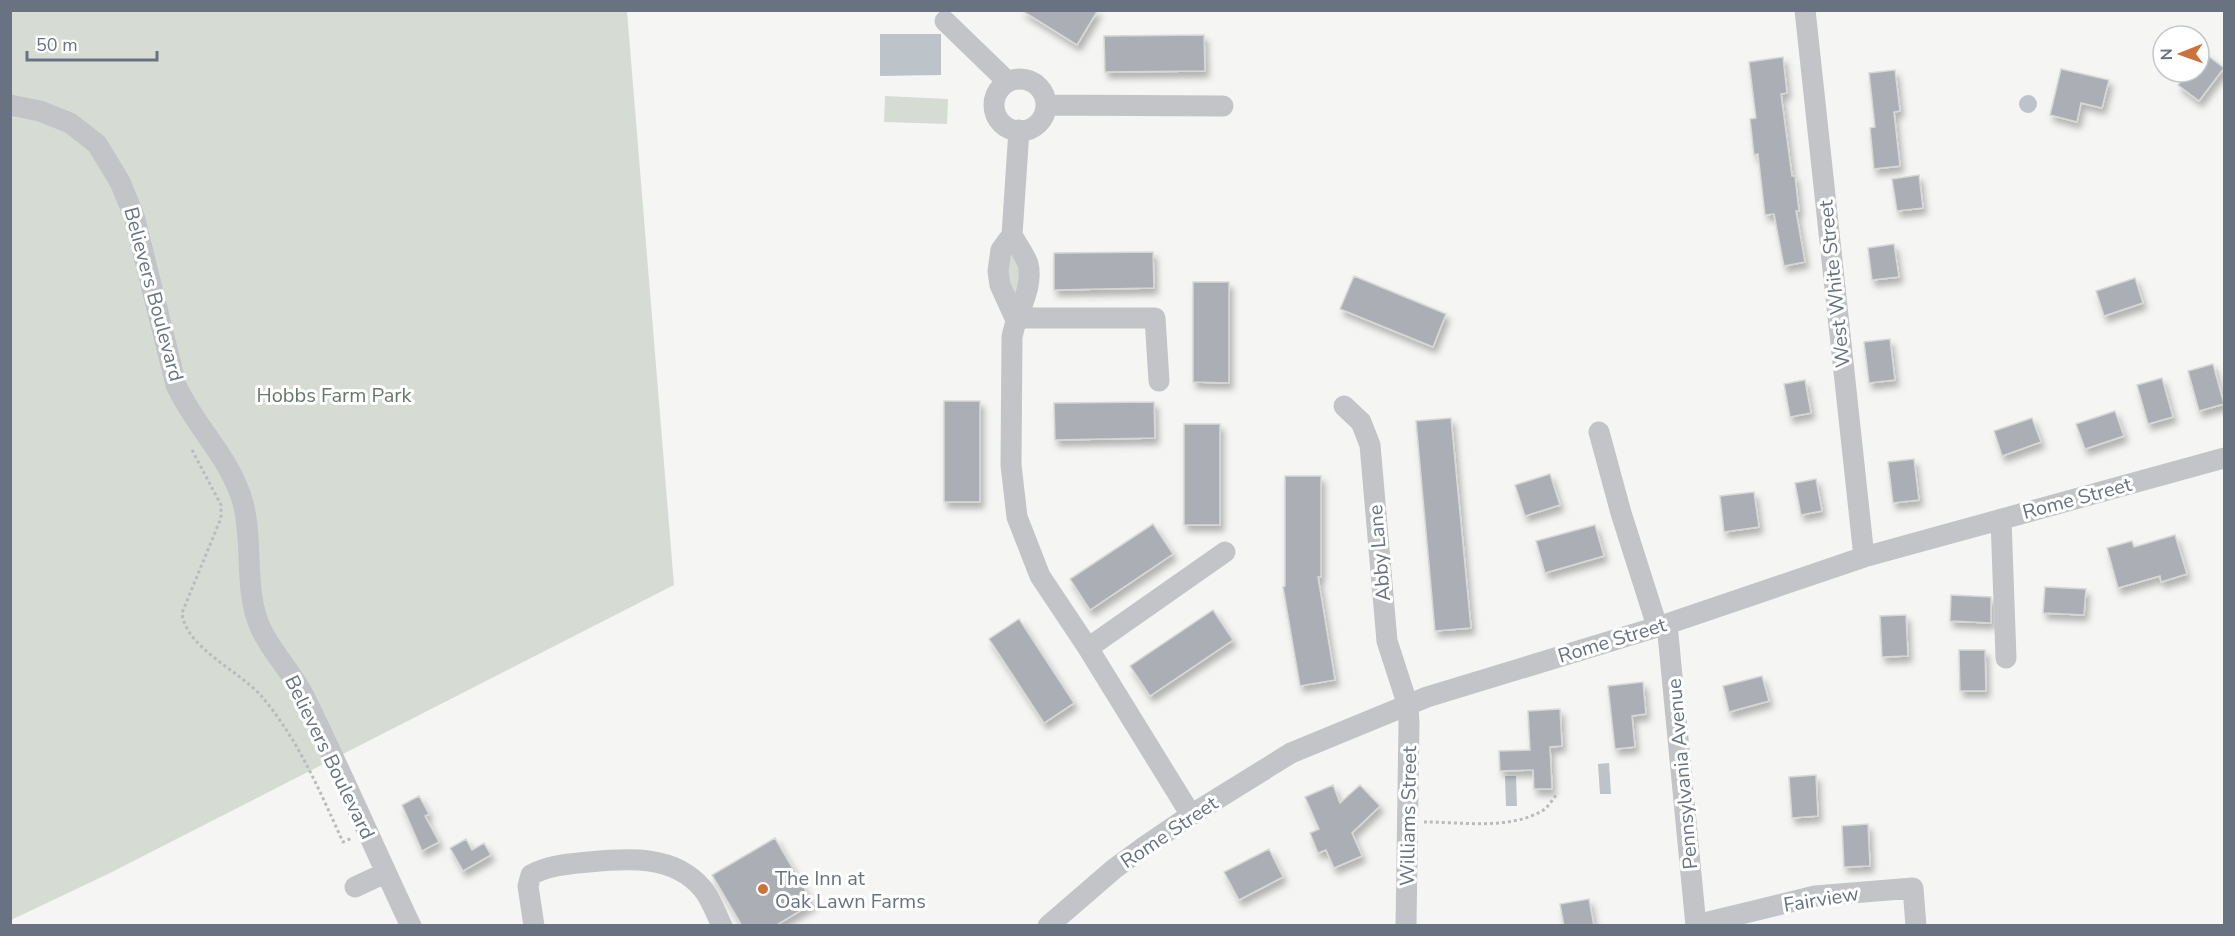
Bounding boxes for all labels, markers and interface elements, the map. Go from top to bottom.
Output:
scale bar [27,24,158,62]
north arrow [2151,24,2211,84]
text: 50 m [36,33,78,57]
text: N [2156,48,2178,60]
street label: West White Street [1812,198,1857,369]
street label: Believers Boulevard [117,204,190,384]
park label: Hobbs Farm Park [257,382,412,409]
street label: Rome Street [2020,471,2136,526]
street label: Abby Lane [1362,504,1397,602]
street label: Rome Street [1555,611,1670,670]
street label: Believers Boulevard [278,671,381,844]
street label: Pennsylvania Avenue [1661,677,1704,871]
street label: Williams Street [1394,745,1423,886]
street label: Rome Street [1115,789,1224,875]
place label: The Inn at Oak Lawn Farms [775,865,926,915]
street label: Fairview [1782,880,1861,919]
marker: The Inn at Oak Lawn Farms [756,882,770,896]

